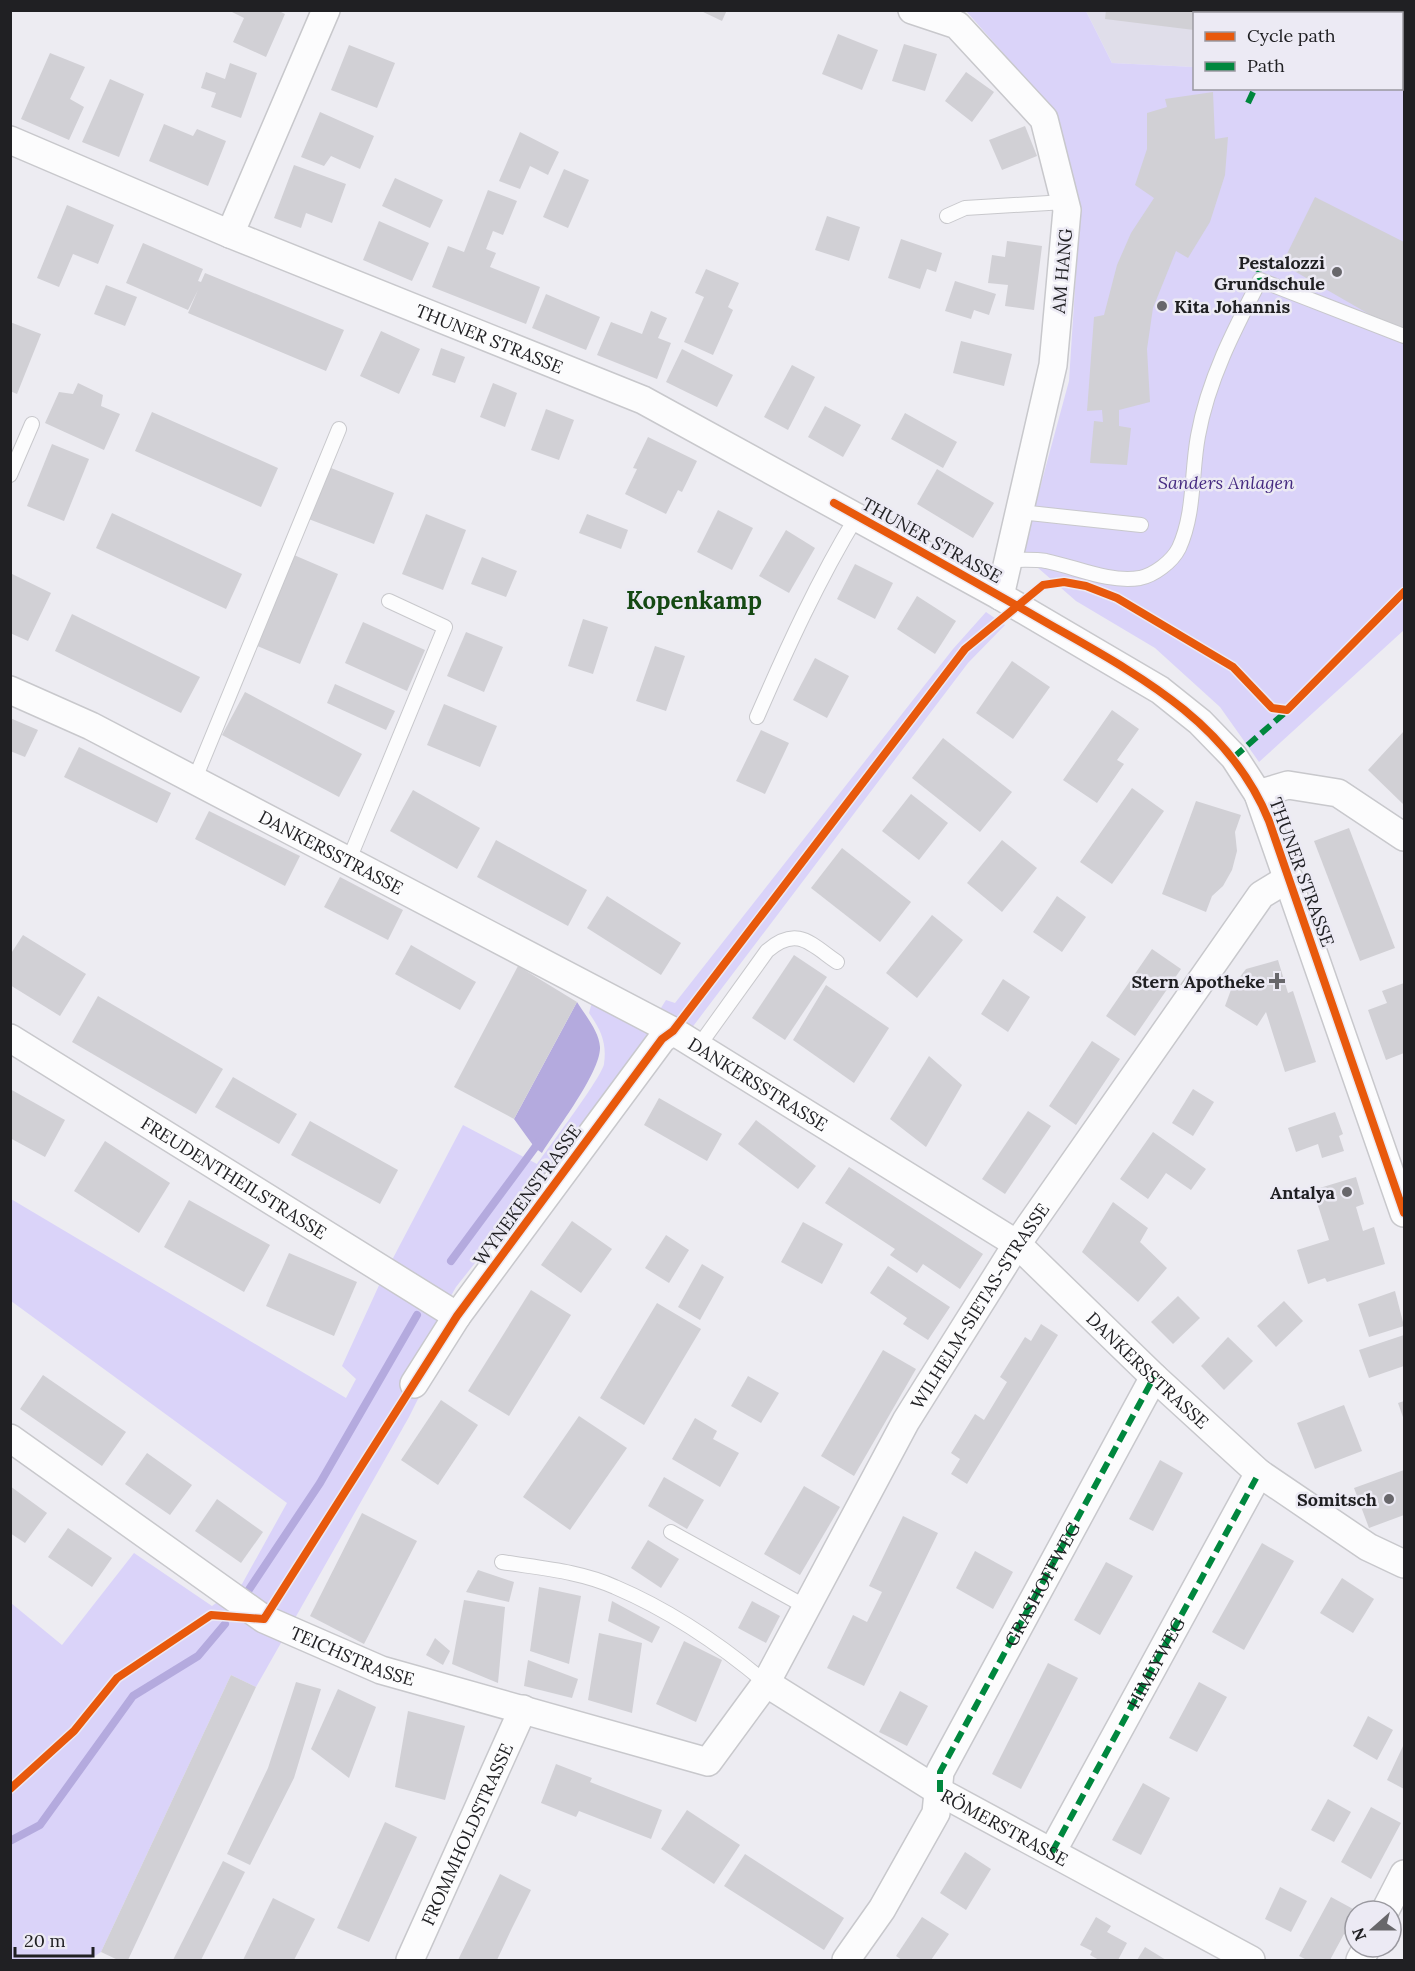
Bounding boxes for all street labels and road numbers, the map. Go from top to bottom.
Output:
street label: AM HANG [1047,227,1077,315]
street label: THUNER STRASSE [412,298,567,378]
street label: THUNER STRASSE [858,492,1006,588]
street label: THUNER STRASSE [1264,794,1340,950]
street label: DANKERSSTRASSE [255,805,408,899]
street label: DANKERSSTRASSE [684,1032,832,1136]
street label: FREUDENTHEILSTRASSE [137,1111,331,1244]
street label: WYNEKENSTRASSE [468,1120,586,1270]
street label: WILHELM-SIETAS-STRASSE [905,1198,1054,1413]
street label: DANKERSSTRASSE [1082,1307,1214,1433]
street label: GRASHOFFWEG [999,1517,1085,1650]
street label: HIMLYWEG [1121,1613,1190,1712]
street label: TEICHSTRASSE [287,1620,417,1690]
street label: FROMMHOLDSTRASSE [416,1740,518,1929]
street label: RÖMERSTRASSE [937,1783,1073,1871]

